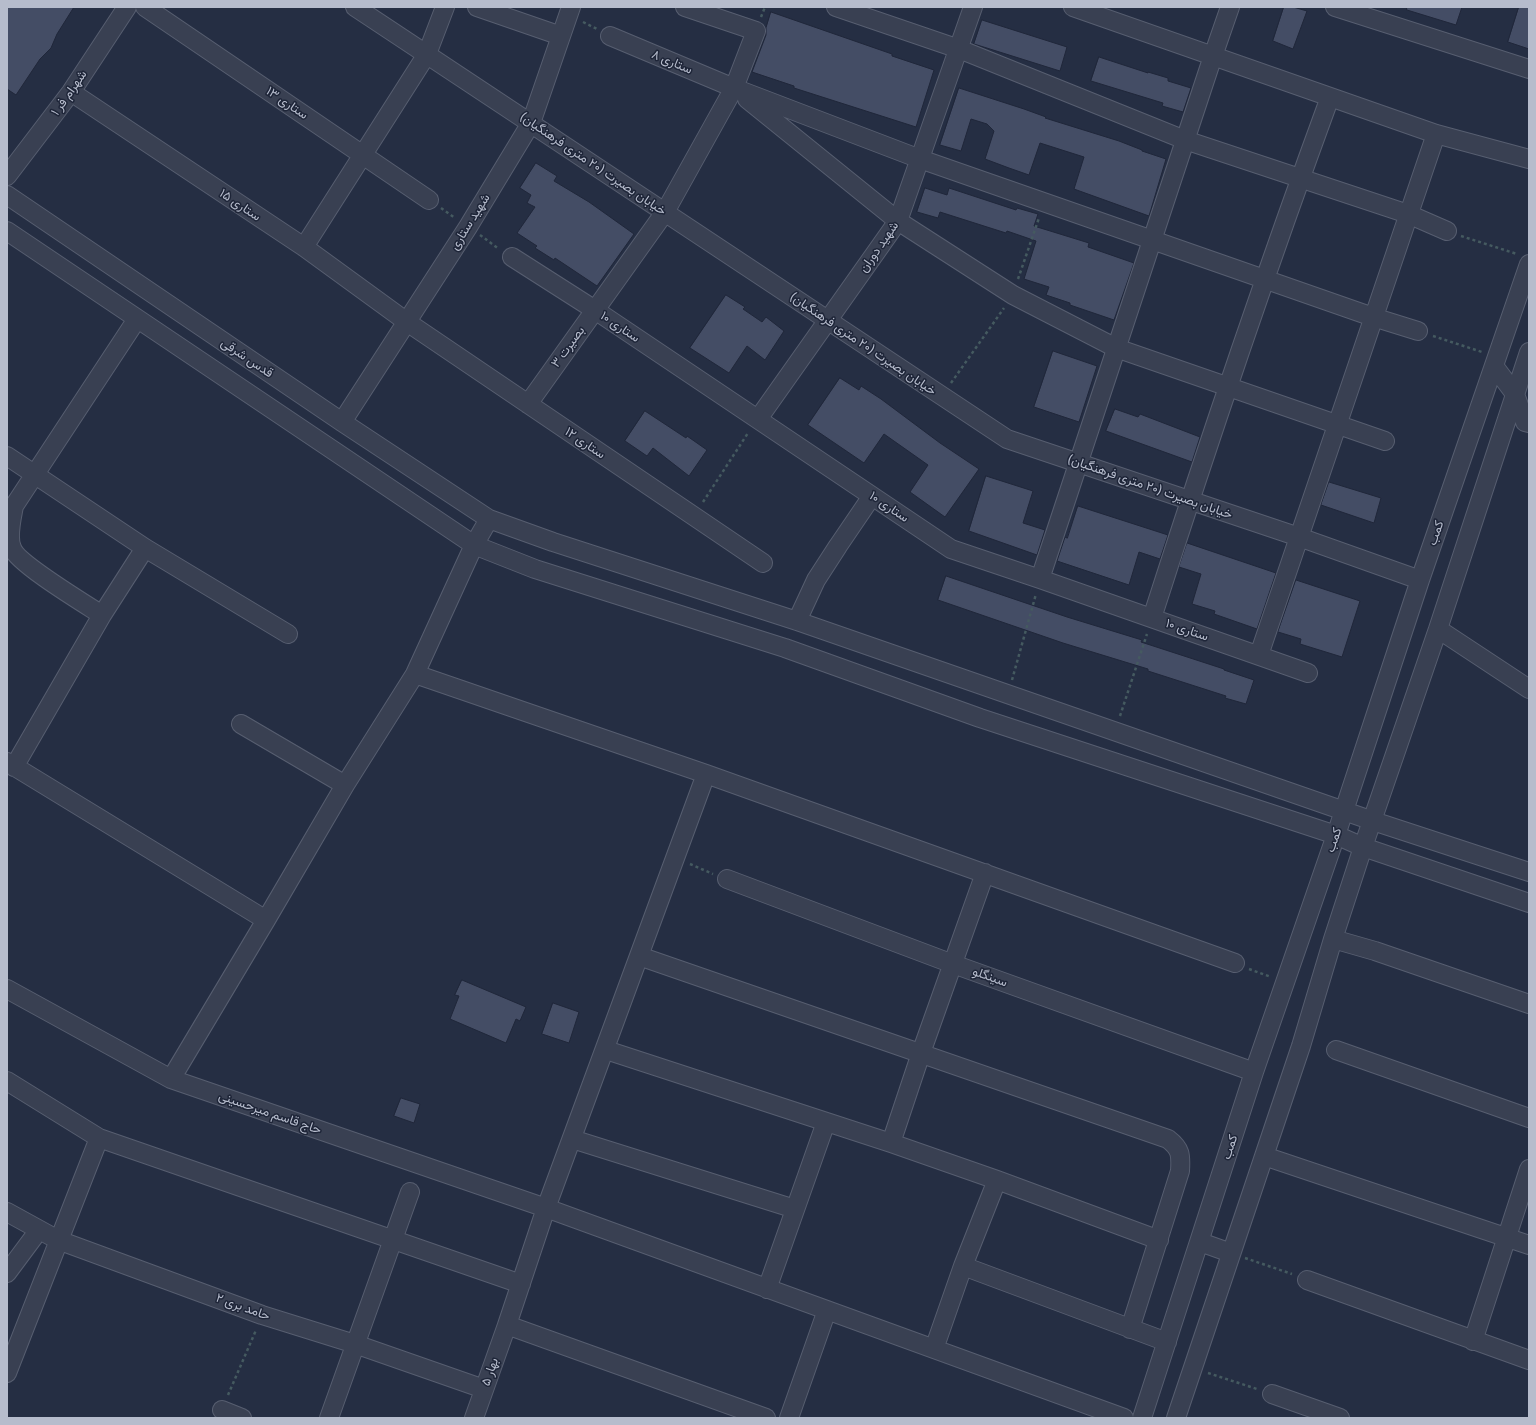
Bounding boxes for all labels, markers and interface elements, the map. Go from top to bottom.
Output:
street label: ستاری ۸ [649,46,695,78]
street label: شهرام فر ۱ [48,67,90,119]
street label: ستاری ۱۳ [263,83,311,123]
street label: خیابان بصیرت (۲۰ متری فرهنگیان) [517,109,669,219]
street label: ستاری ۱۵ [216,186,264,224]
street label: شهید ستاری [447,191,493,253]
street label: شهید دوران [856,219,902,275]
street label: خیابان بصیرت (۲۰ متری فرهنگیان) [787,289,939,399]
street label: ستاری ۱۰ [597,308,643,346]
street label: بصیرت ۳ [548,323,588,371]
street label: قدس شرقی [218,335,276,381]
street label: ستاری ۱۲ [562,424,608,462]
street label: خیابان بصیرت (۲۰ متری فرهنگیان) [1066,451,1234,523]
street label: ستاری ۱۰ [866,488,912,526]
street label: کمب [1425,518,1447,548]
street label: ستاری ۱۰ [1163,615,1211,645]
street label: کمب [1323,825,1345,855]
street label: سینگلو [970,964,1010,990]
street label: حاج قاسم میرحسینی [216,1088,324,1138]
street label: کمب [1219,1133,1241,1161]
street label: حامد بری ۲ [214,1290,272,1324]
street label: بهار ۵ [478,1356,502,1388]

